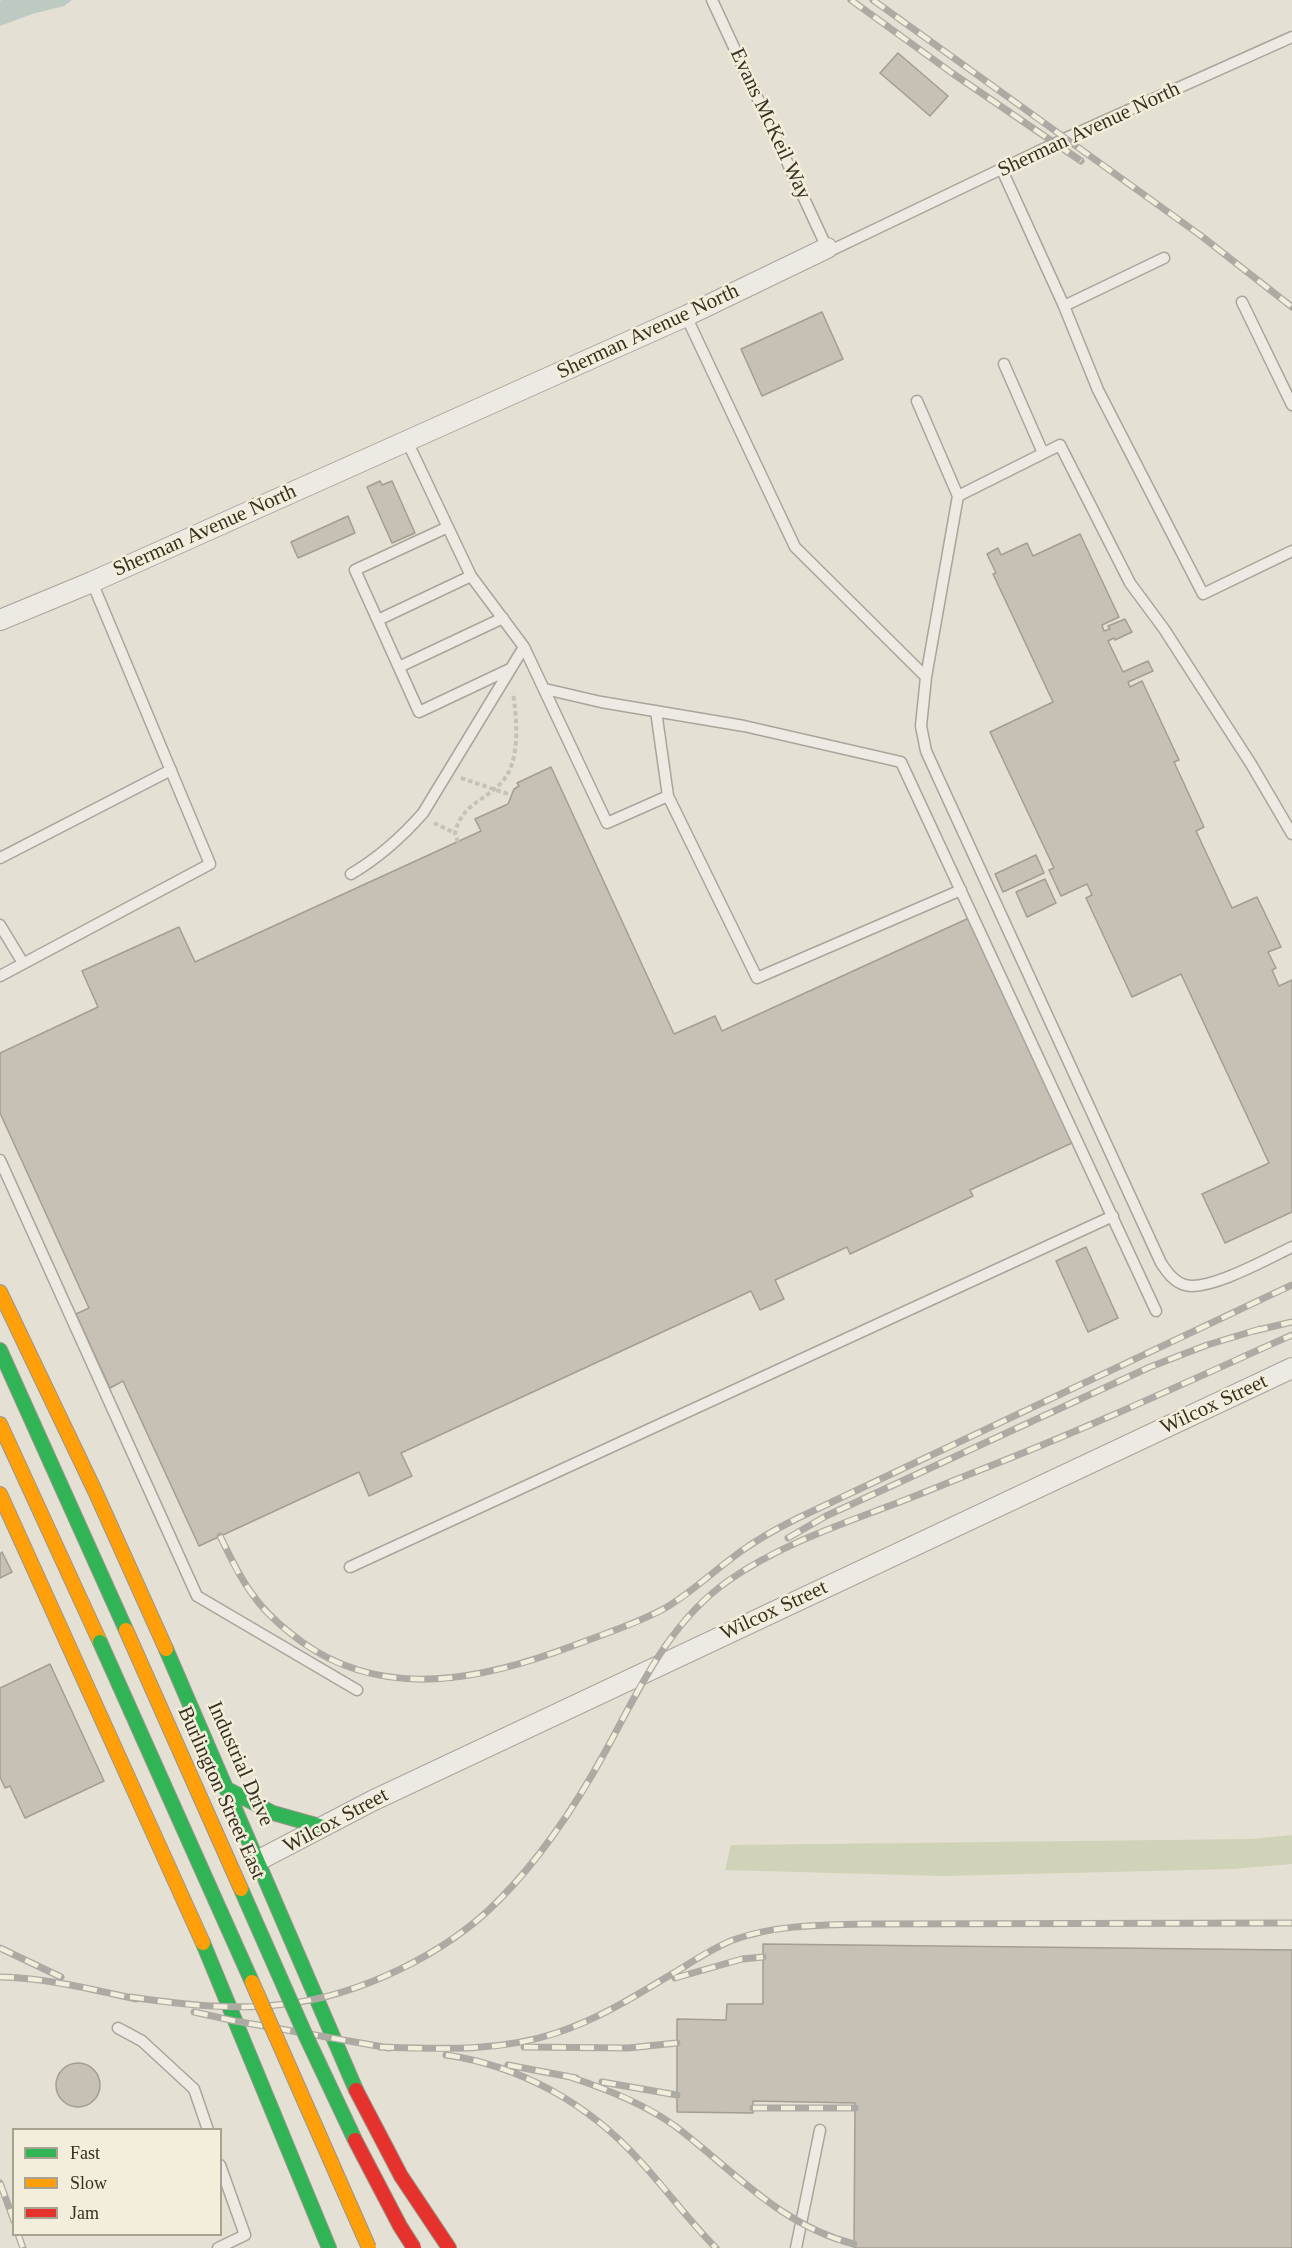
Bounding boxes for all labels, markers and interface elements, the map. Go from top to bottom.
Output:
street label: Evans McKeil Way [724,44,816,204]
street label: Sherman Avenue North [994,77,1184,183]
street label: Sherman Avenue North [553,279,743,385]
street label: Sherman Avenue North [109,479,301,583]
street label: Wilcox Street [1156,1369,1272,1441]
street label: Wilcox Street [716,1575,832,1647]
street label: Industrial Drive [201,1698,279,1830]
street label: Burlington Street East [172,1703,270,1883]
street label: Wilcox Street [279,1783,393,1859]
legend [12,2128,222,2236]
text: Fast [70,2143,100,2163]
text: Slow [70,2173,107,2193]
text: Jam [70,2203,99,2223]

